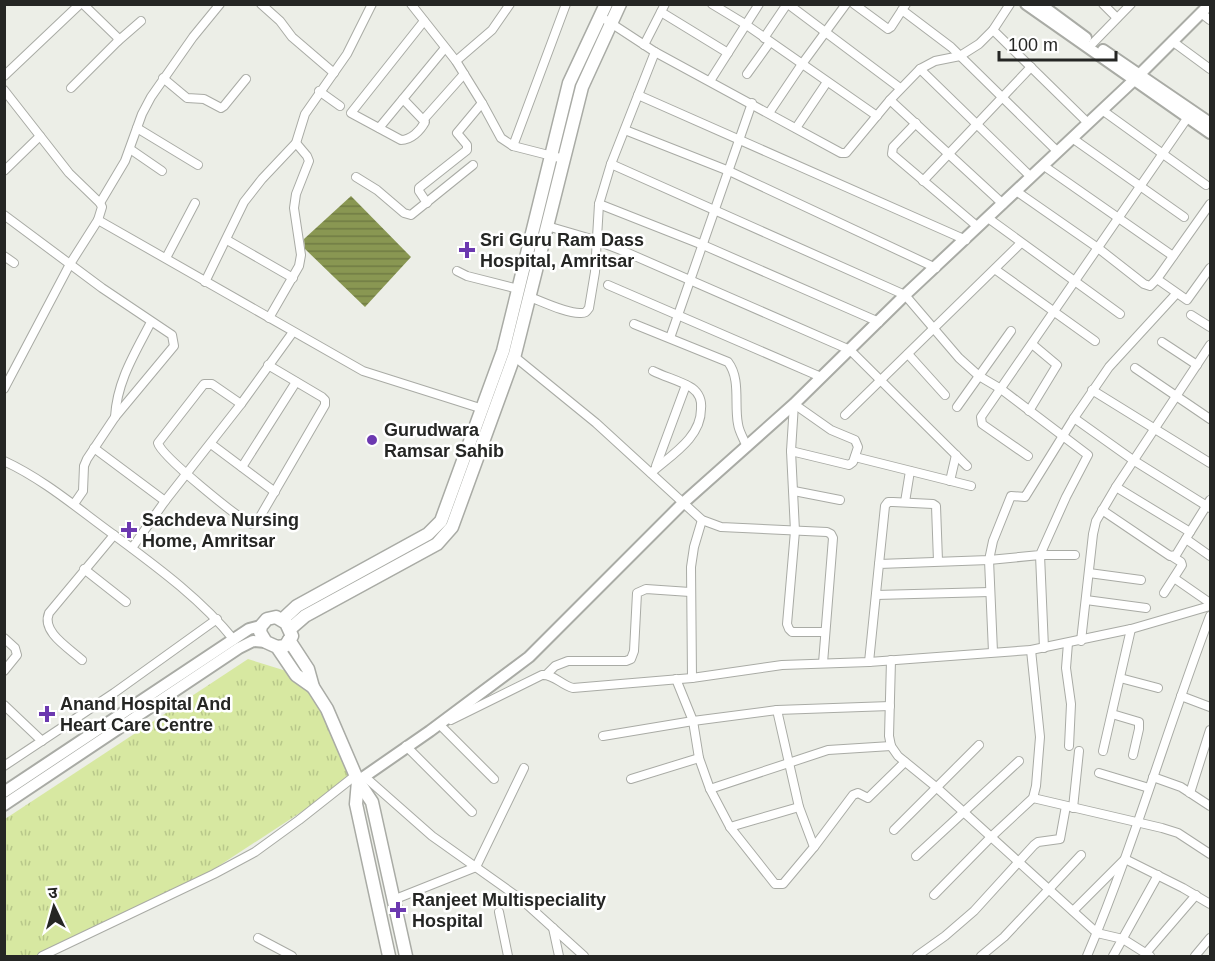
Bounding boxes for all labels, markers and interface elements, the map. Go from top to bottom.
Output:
scale bar [999,24,1116,62]
text: 100 m [1008,35,1058,55]
place label: Sri Guru Ram Dass Hospital, Amritsar [480,230,644,271]
marker: Sri Guru Ram Dass Hospital, Amritsar [458,241,476,259]
place label: Gurudwara Ramsar Sahib [384,420,504,461]
marker: Gurudwara Ramsar Sahib [365,433,379,447]
place label: Sachdeva Nursing Home, Amritsar [142,510,299,551]
marker: Sachdeva Nursing Home, Amritsar [120,521,138,539]
place label: Anand Hospital And Heart Care Centre [60,694,231,735]
marker: Anand Hospital And Heart Care Centre [38,705,56,723]
north arrow [24,877,84,937]
text: उ [47,884,59,901]
place label: Ranjeet Multispeciality Hospital [412,890,606,931]
marker: Ranjeet Multispeciality Hospital [389,901,407,919]

